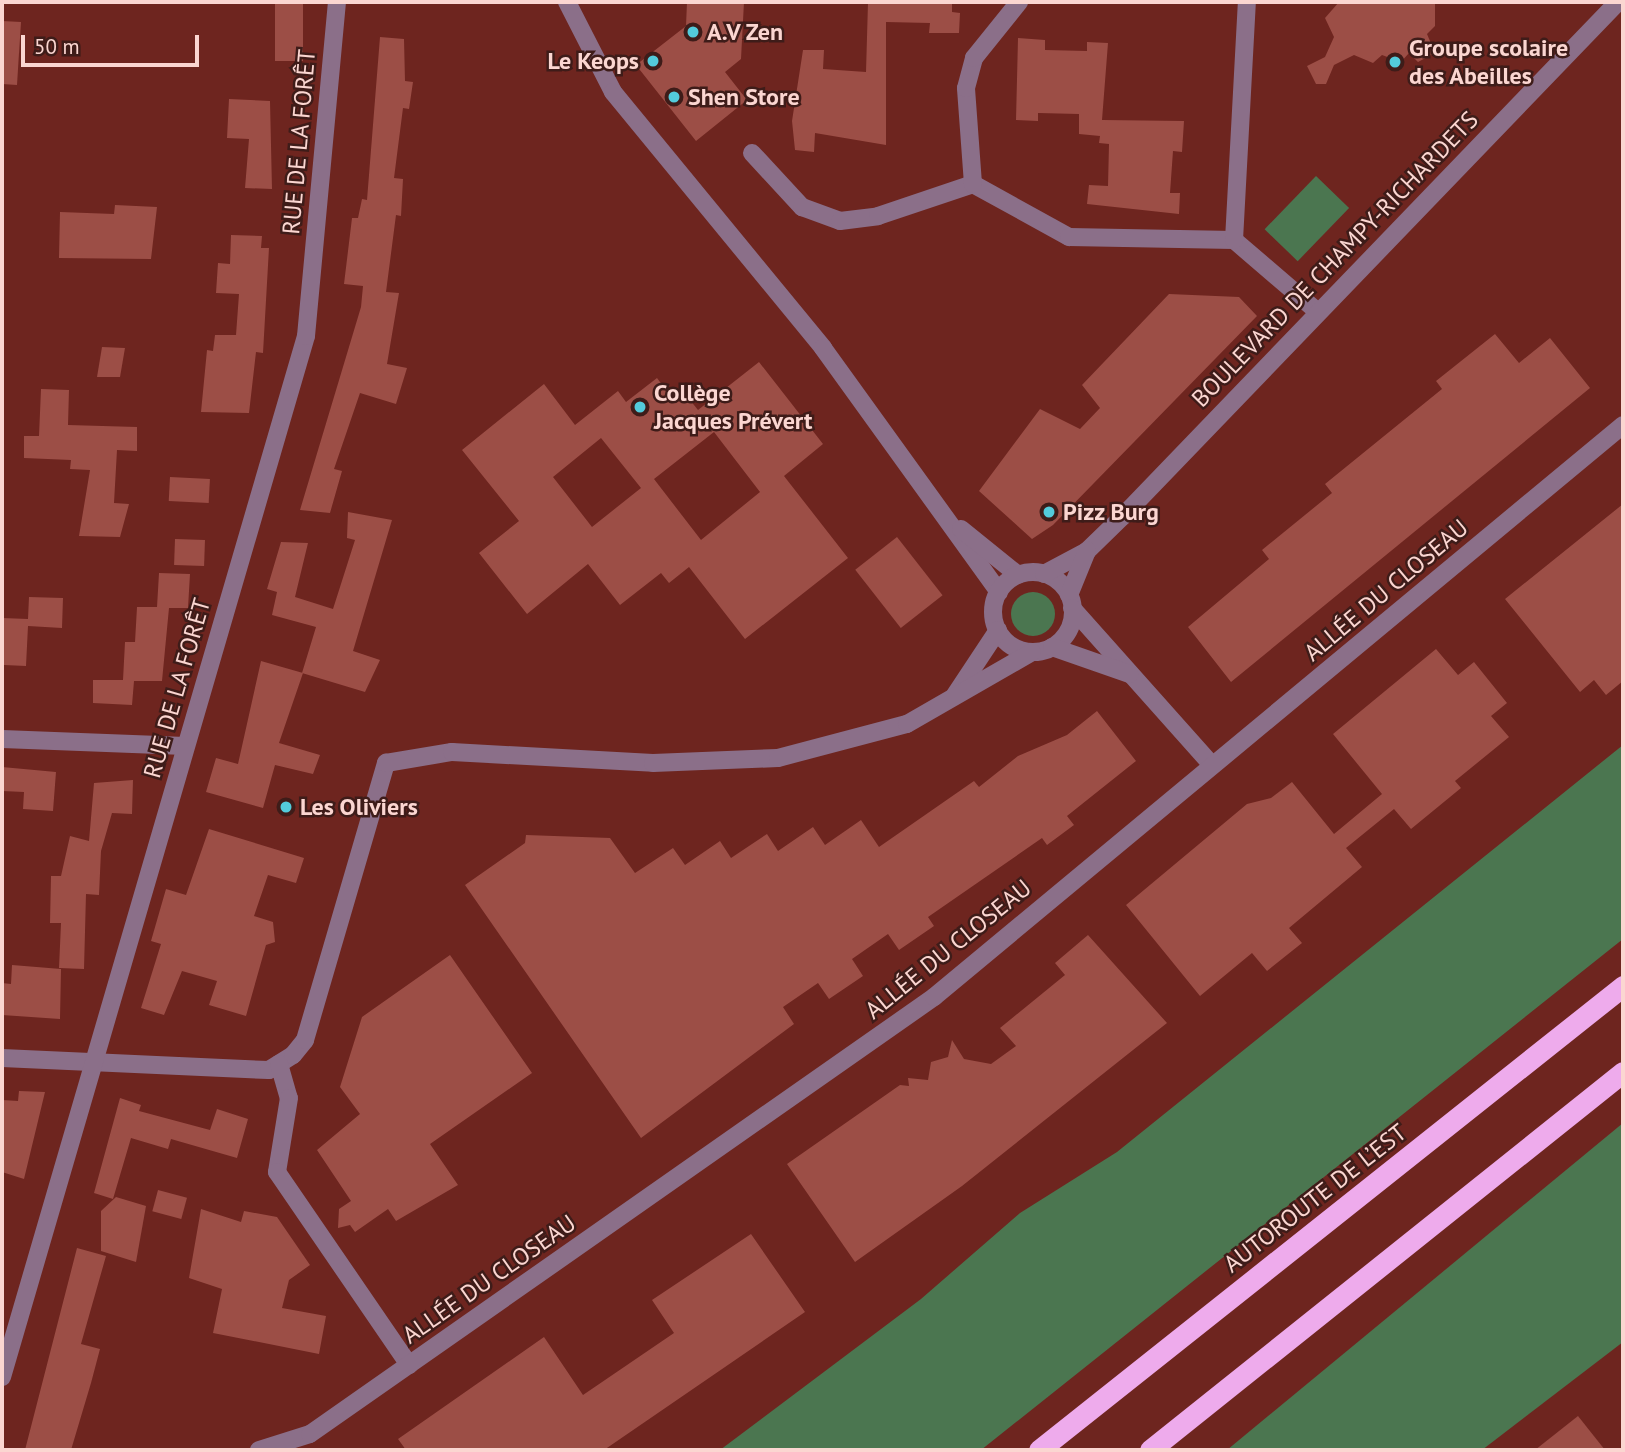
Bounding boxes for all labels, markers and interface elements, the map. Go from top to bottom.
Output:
place label: A.V Zen [707,18,784,46]
scale bar [24,21,203,65]
marker: A.V Zen [685,24,701,40]
text: 50 m [34,33,80,60]
place label: Groupe scolaire des Abeilles [1409,34,1568,90]
place label: Le Keops [547,47,639,75]
street label: RUE DE LA FORÊT [277,48,321,236]
marker: Le Keops [645,53,661,69]
marker: Groupe scolaire des Abeilles [1387,54,1403,70]
place label: Shen Store [688,83,800,111]
marker: Shen Store [666,89,682,105]
street label: BOULEVARD DE CHAMPY-RICHARDETS [1186,105,1484,413]
place label: Collège Jacques Prévert [654,379,812,435]
marker: Collège Jacques Prévert [632,399,648,415]
place label: Pizz Burg [1063,498,1160,526]
marker: Pizz Burg [1041,504,1057,520]
street label: ALLÉE DU CLOSEAU [1298,513,1474,667]
street label: RUE DE LA FORÊT [137,594,217,782]
place label: Les Oliviers [300,793,418,821]
marker: Les Oliviers [278,799,294,815]
street label: ALLÉE DU CLOSEAU [859,873,1037,1025]
street label: AUTOROUTE DE L’EST [1218,1118,1412,1278]
street label: ALLÉE DU CLOSEAU [397,1208,581,1350]

